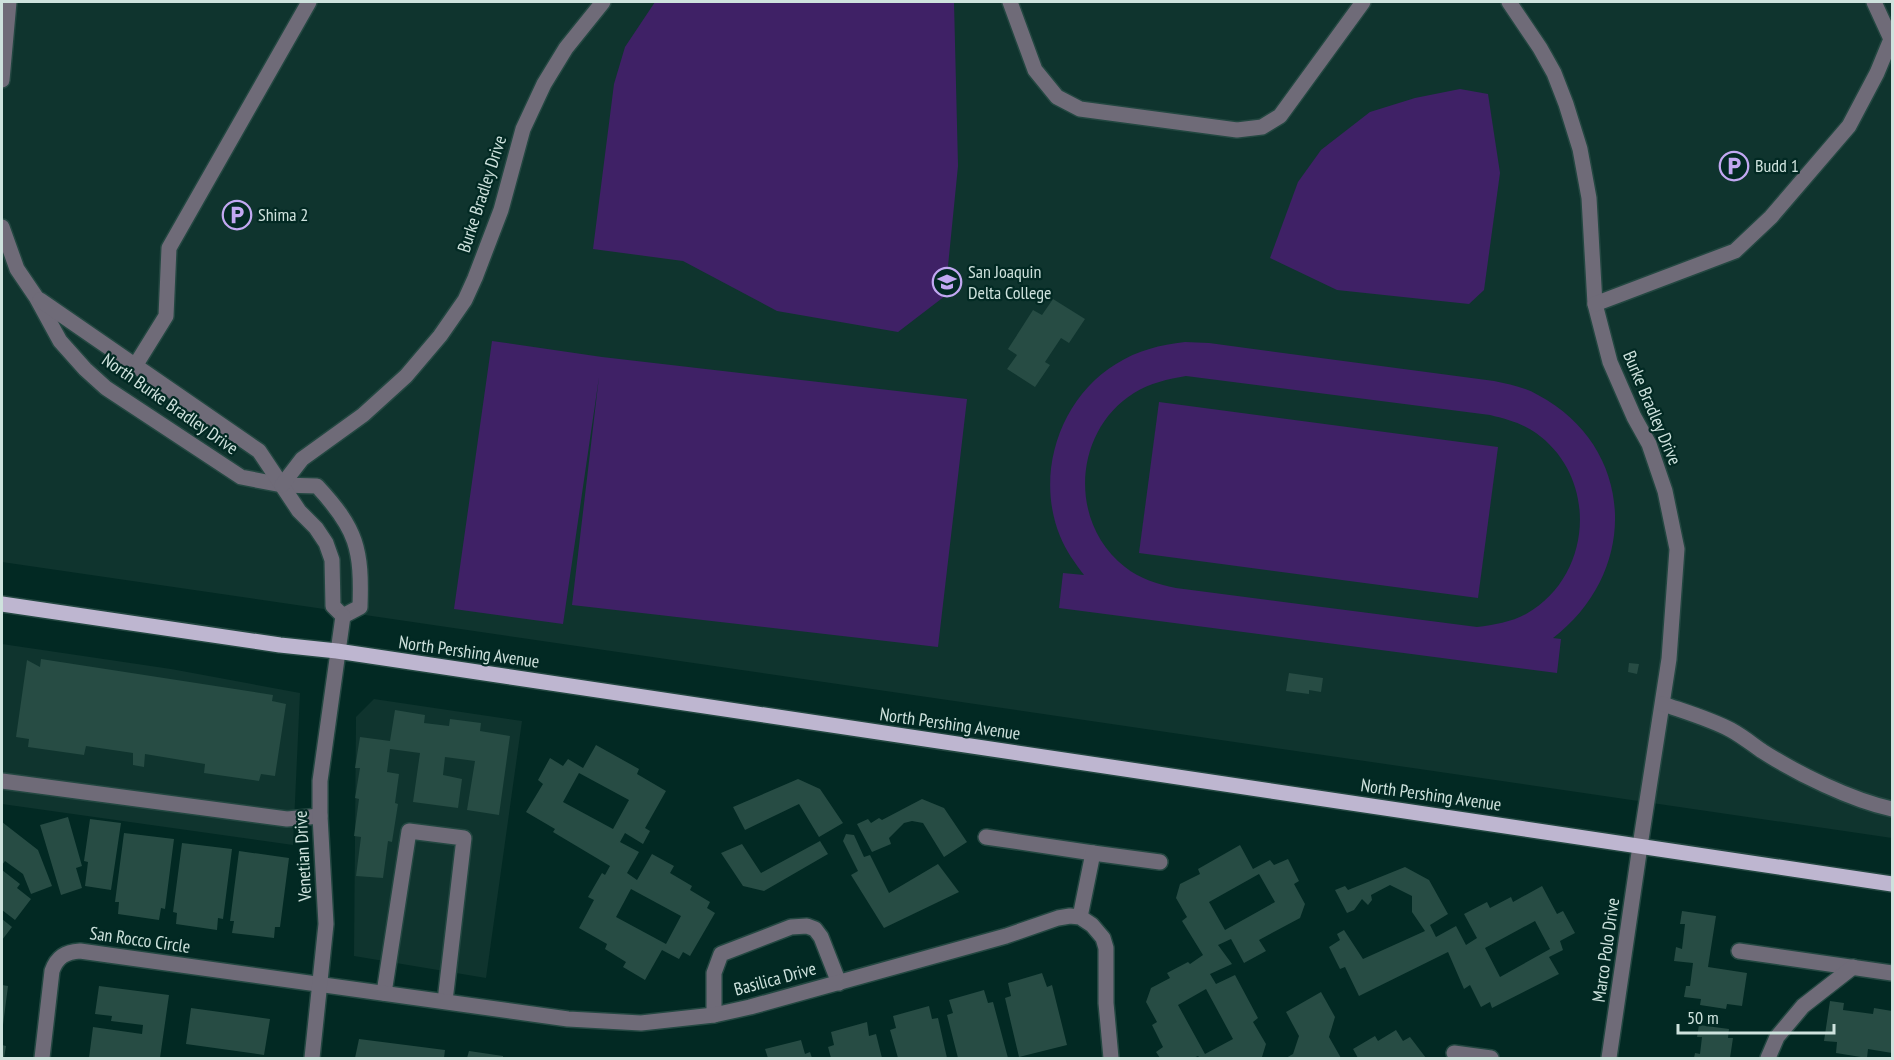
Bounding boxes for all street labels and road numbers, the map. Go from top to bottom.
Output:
street label: Burke Bradley Drive [452,132,511,255]
street label: Burke Bradley Drive [1618,347,1687,468]
street label: North Burke Bradley Drive [98,348,243,459]
street label: North Pershing Avenue [397,630,541,673]
street label: North Pershing Avenue [878,702,1022,745]
street label: North Pershing Avenue [1359,773,1503,816]
street label: Venetian Drive [289,810,316,903]
street label: Marco Polo Drive [1587,896,1624,1004]
street label: San Rocco Circle [88,921,192,958]
street label: Basilica Drive [731,957,818,1000]

